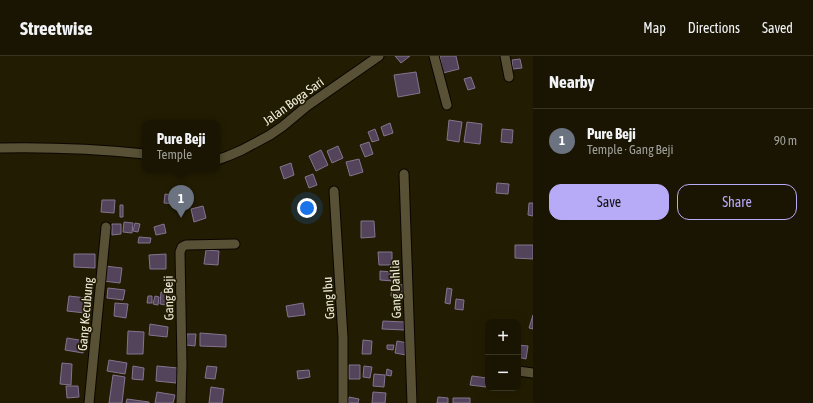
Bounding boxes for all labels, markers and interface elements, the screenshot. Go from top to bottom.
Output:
text: Streetwise [20,17,93,39]
text: Map [643,20,666,36]
text: Directions [688,20,740,36]
text: Saved [762,20,793,36]
text: Nearby [549,72,595,92]
street label: Jalan Boga Sari [260,74,327,128]
popup [142,120,220,172]
text: Pure Beji [587,125,636,142]
text: Pure Beji [157,130,205,147]
text: 1 [559,133,565,148]
text: 90 m [774,133,797,148]
text: Temple · Gang Beji [587,142,674,157]
text: Temple [157,147,192,162]
button: Save [549,184,669,220]
button: Share [677,184,797,220]
pin: 1 [168,185,194,218]
your location [297,198,317,218]
street label: Gang Dahlia [387,259,404,319]
street label: Gang Kecubung [75,276,96,352]
street label: Gang Beji [161,276,176,320]
street label: Gang Ibu [320,276,337,320]
map controls [485,319,521,391]
button: + [485,319,521,355]
button: − [485,355,521,391]

